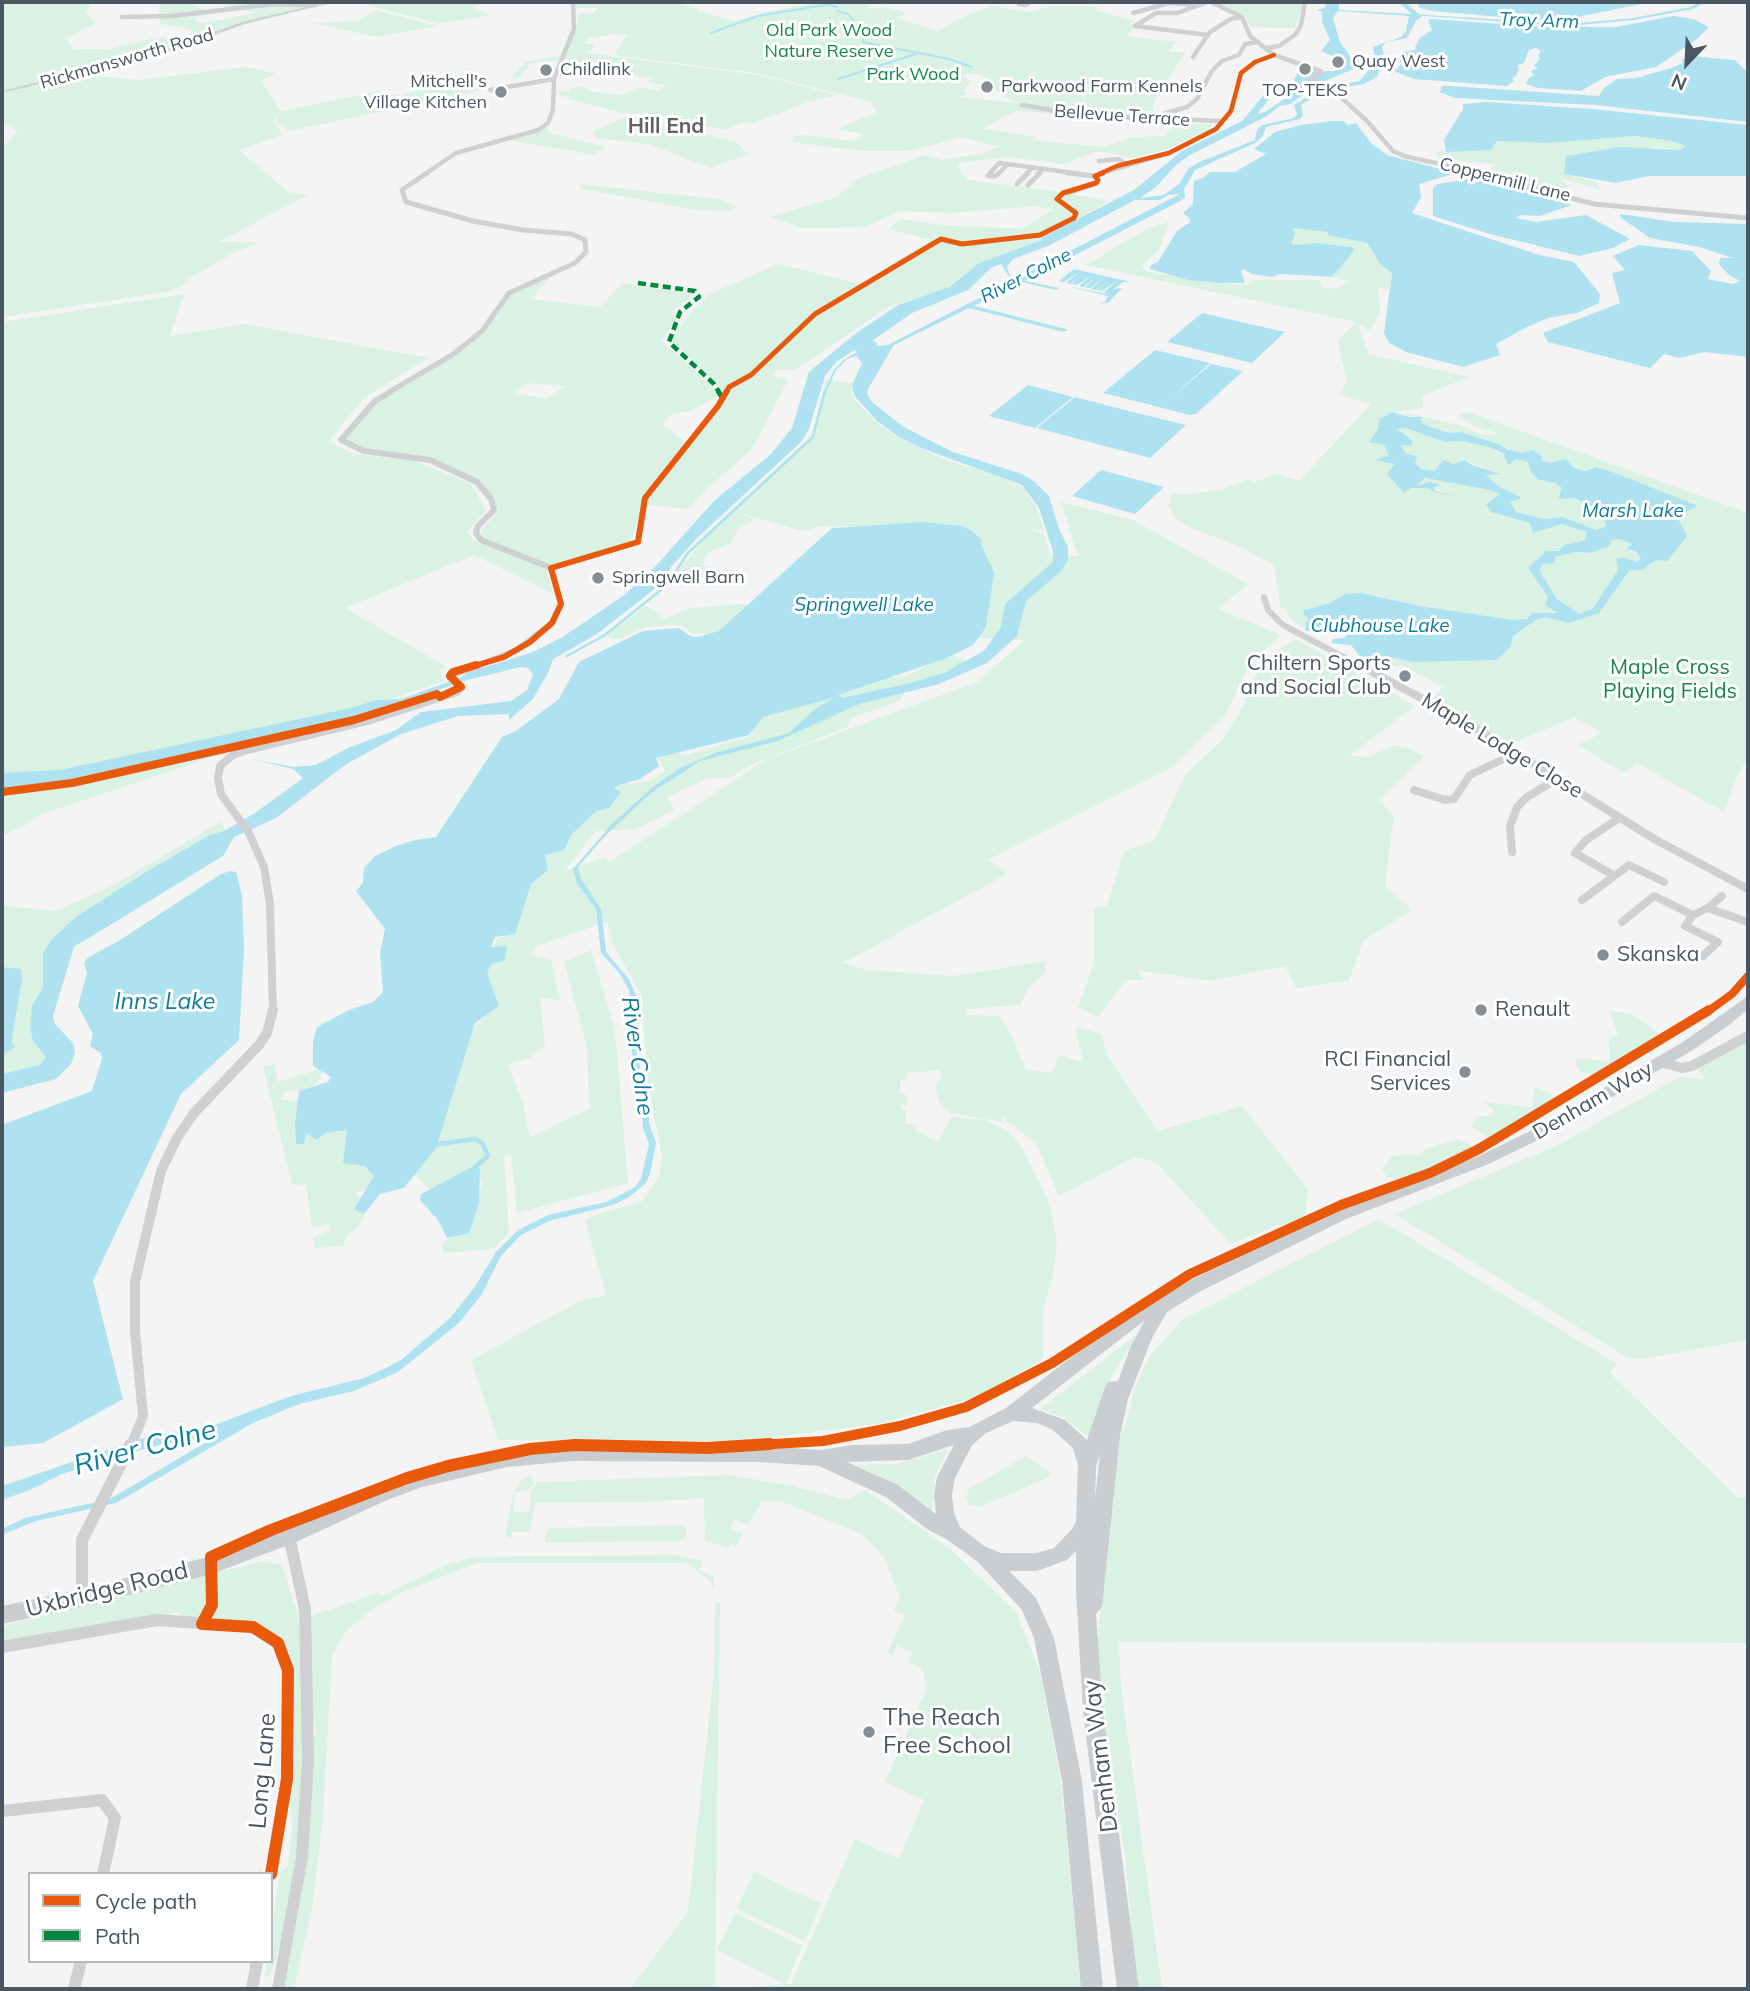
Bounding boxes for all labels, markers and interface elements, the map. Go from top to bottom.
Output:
water label: Troy Arm [1499,8,1579,34]
park label: Old Park Wood Nature Reserve [765,20,893,62]
street label: Rickmansworth Road [38,24,216,94]
north arrow [1652,28,1722,98]
place label: Quay West [1352,51,1445,73]
marker: Quay West [1330,54,1346,70]
place label: Childlink [560,59,631,81]
marker: TOP-TEKS [1297,61,1313,77]
marker: Childlink [538,62,554,78]
park label: Park Wood [867,64,959,86]
text: N [1668,68,1690,96]
place label: Mitchell's Village Kitchen [364,71,487,114]
place label: Parkwood Farm Kennels [1001,76,1203,98]
marker: Parkwood Farm Kennels [979,79,995,95]
place label: TOP-TEKS [1262,80,1348,102]
marker: Mitchell's Village Kitchen [493,84,509,100]
street label: Bellevue Terrace [1053,100,1191,132]
district label: Hill End [628,114,704,140]
street label: Coppermill Lane [1437,153,1573,207]
water label: River Colne [977,243,1075,309]
water label: Marsh Lake [1582,500,1684,522]
place label: Springwell Barn [612,567,745,589]
marker: Springwell Barn [590,570,606,586]
water label: Springwell Lake [794,594,934,616]
water label: Clubhouse Lake [1310,615,1450,637]
place label: Chiltern Sports and Social Club [1240,651,1391,701]
park label: Maple Cross Playing Fields [1603,655,1737,705]
marker: Chiltern Sports and Social Club [1397,668,1413,684]
street label: Maple Lodge Close [1417,688,1587,804]
place label: Skanska [1617,942,1699,968]
marker: Skanska [1595,947,1611,963]
water label: Inns Lake [115,988,215,1016]
water label: River Colne [615,995,659,1117]
place label: Renault [1495,997,1570,1023]
marker: Renault [1473,1002,1489,1018]
place label: RCI Financial Services [1324,1047,1451,1097]
street label: Denham Way [1529,1057,1657,1145]
marker: RCI Financial Services [1457,1064,1473,1080]
water label: River Colne [70,1413,220,1483]
street label: Uxbridge Road [23,1556,191,1624]
street label: Denham Way [1077,1678,1125,1834]
place label: The Reach Free School [883,1704,1011,1760]
street label: Long Lane [244,1712,282,1830]
marker: The Reach Free School [861,1724,877,1740]
legend [28,1872,273,1963]
text: Cycle path [95,1888,197,1914]
text: Path [95,1923,140,1949]

